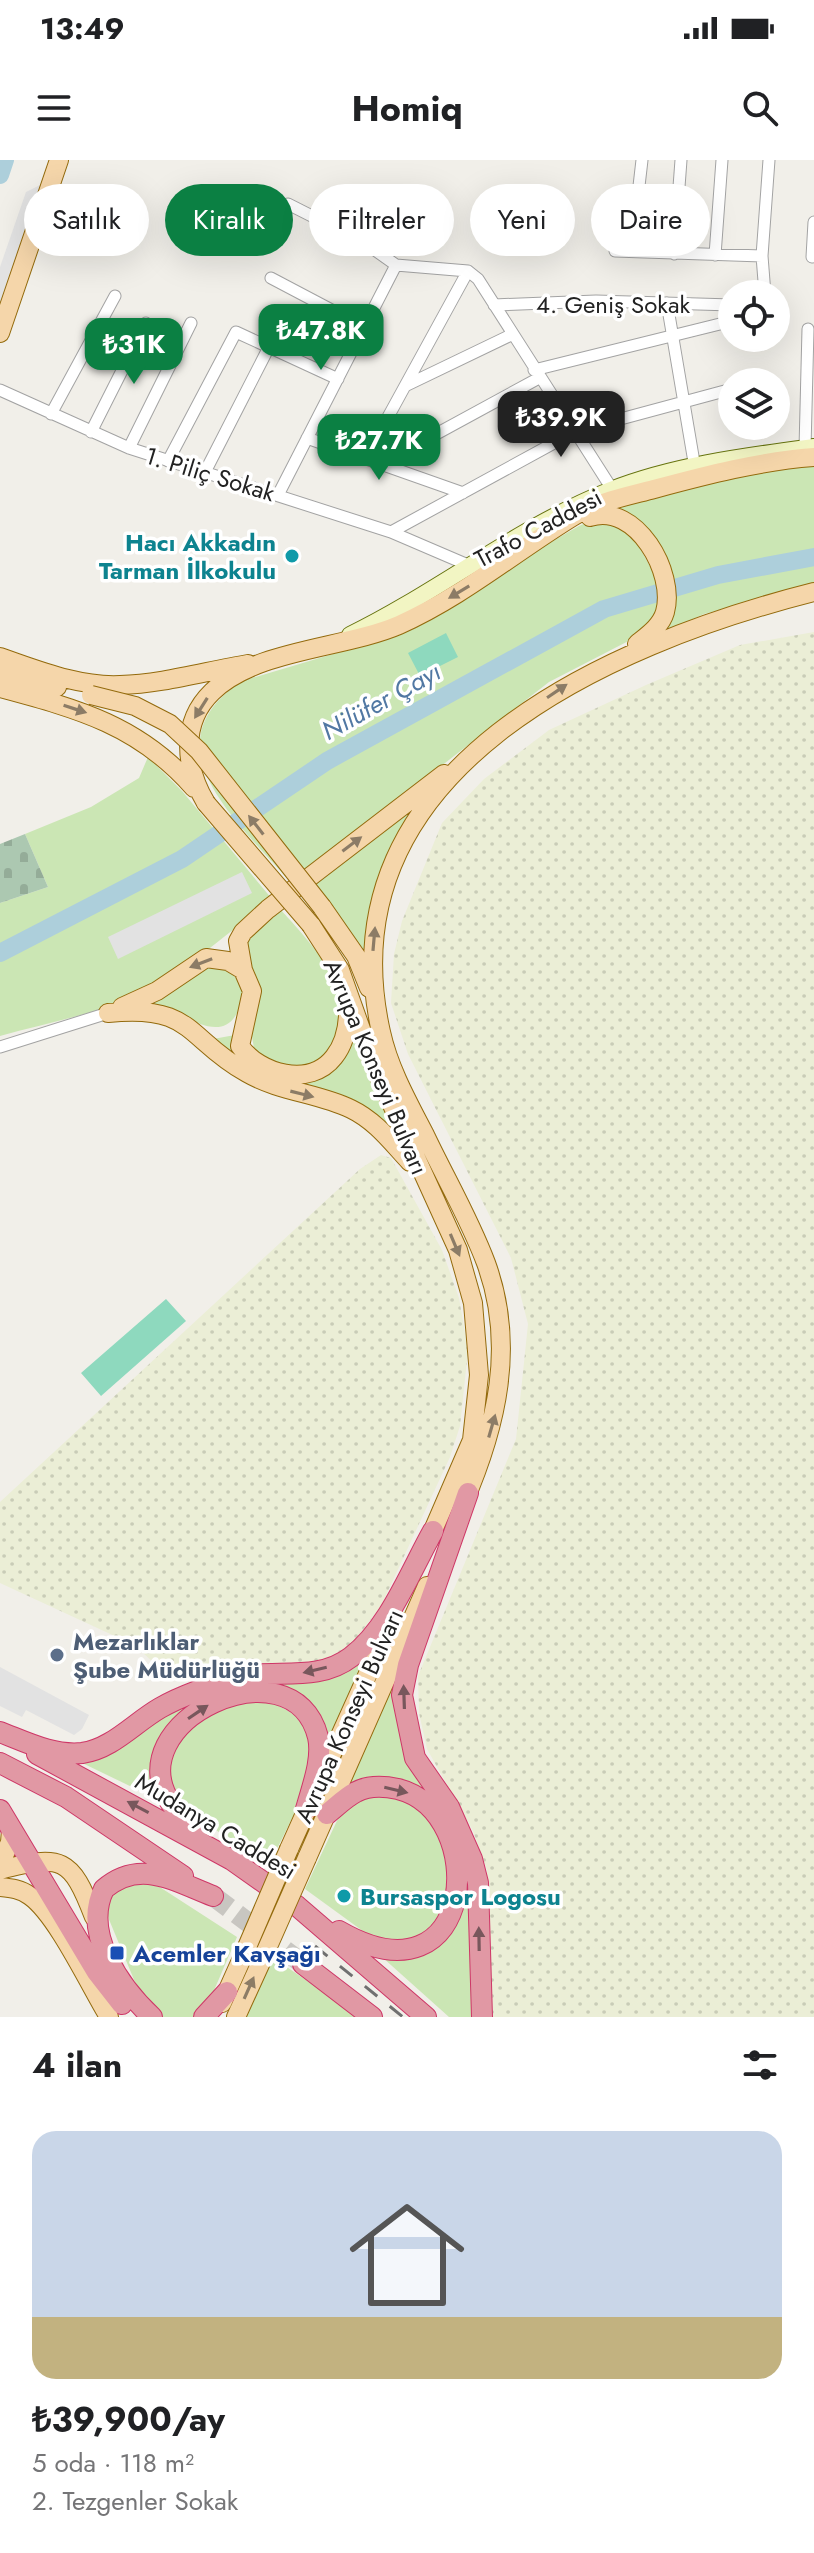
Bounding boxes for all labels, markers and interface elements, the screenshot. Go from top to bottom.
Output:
text: 13:49 [40,7,125,50]
text: Homiq [351,82,463,134]
icon: menu [32,86,76,130]
icon: search [738,86,782,130]
chip: Satılık [24,184,149,256]
chip: Kiralık [165,184,293,256]
chip: Filtreler [309,184,454,256]
chip: Yeni [470,184,575,256]
chip: Daire [591,184,710,256]
map controls [718,280,790,440]
button: locate [718,280,790,352]
street label: 4. Geniş Sokak [536,287,690,322]
pin: ₺47.8K [256,304,386,372]
text: ₺47.8K [277,311,365,349]
pin: ₺31K [87,318,181,386]
text: ₺31K [103,325,165,363]
button: layers [718,368,790,440]
pin: ₺39.9K [496,391,626,459]
text: ₺39.9K [516,398,606,436]
pin: ₺27.7K [314,414,444,482]
text: ₺27.7K [335,421,423,459]
street label: 1. Piliç Sokak [141,438,280,510]
street label: Trafo Caddesi [468,480,608,576]
place label: Hacı Akkadın Tarman İlkokulu [99,525,276,588]
marker: Hacı Akkadın Tarman İlkokulu [283,547,301,565]
one-way arrow [448,585,470,599]
water label: Nilüfer Çayı [314,653,448,749]
one-way arrow [547,683,568,698]
one-way arrow [194,696,209,719]
one-way arrow [63,703,87,715]
one-way arrow [248,814,264,835]
one-way arrow [342,837,362,853]
one-way arrow [367,926,380,951]
street label: Avrupa Konseyi Bulvarı [315,954,437,1180]
one-way arrow [189,957,213,970]
one-way arrow [290,1088,315,1100]
one-way arrow [448,1233,461,1257]
one-way arrow [486,1413,499,1437]
street label: Avrupa Konseyi Bulvarı [286,1603,412,1829]
place label: Mezarlıklar Şube Müdürlüğü [73,1624,260,1687]
marker: Mezarlıklar Şube Müdürlüğü [48,1646,66,1664]
one-way arrow [303,1665,328,1677]
one-way arrow [398,1684,410,1709]
one-way arrow [187,1705,208,1720]
street label: Mudanya Caddesi [129,1764,303,1888]
one-way arrow [383,1784,408,1796]
one-way arrow [127,1800,149,1814]
place label: Bursaspor Logosu [360,1879,561,1914]
marker: Bursaspor Logosu [335,1887,353,1905]
one-way arrow [473,1926,485,1951]
place label: Acemler Kavşağı [132,1936,321,1971]
marker: Acemler Kavşağı [108,1944,126,1962]
one-way arrow [242,1977,256,2000]
text: 4 ilan [32,2041,122,2090]
icon: filters [738,2043,782,2087]
icon: home [335,2183,479,2327]
text: ₺39,900/ay [32,2395,225,2444]
text: 5 oda · 118 m² [32,2444,194,2482]
text: 2. Tezgenler Sokak [32,2482,238,2520]

